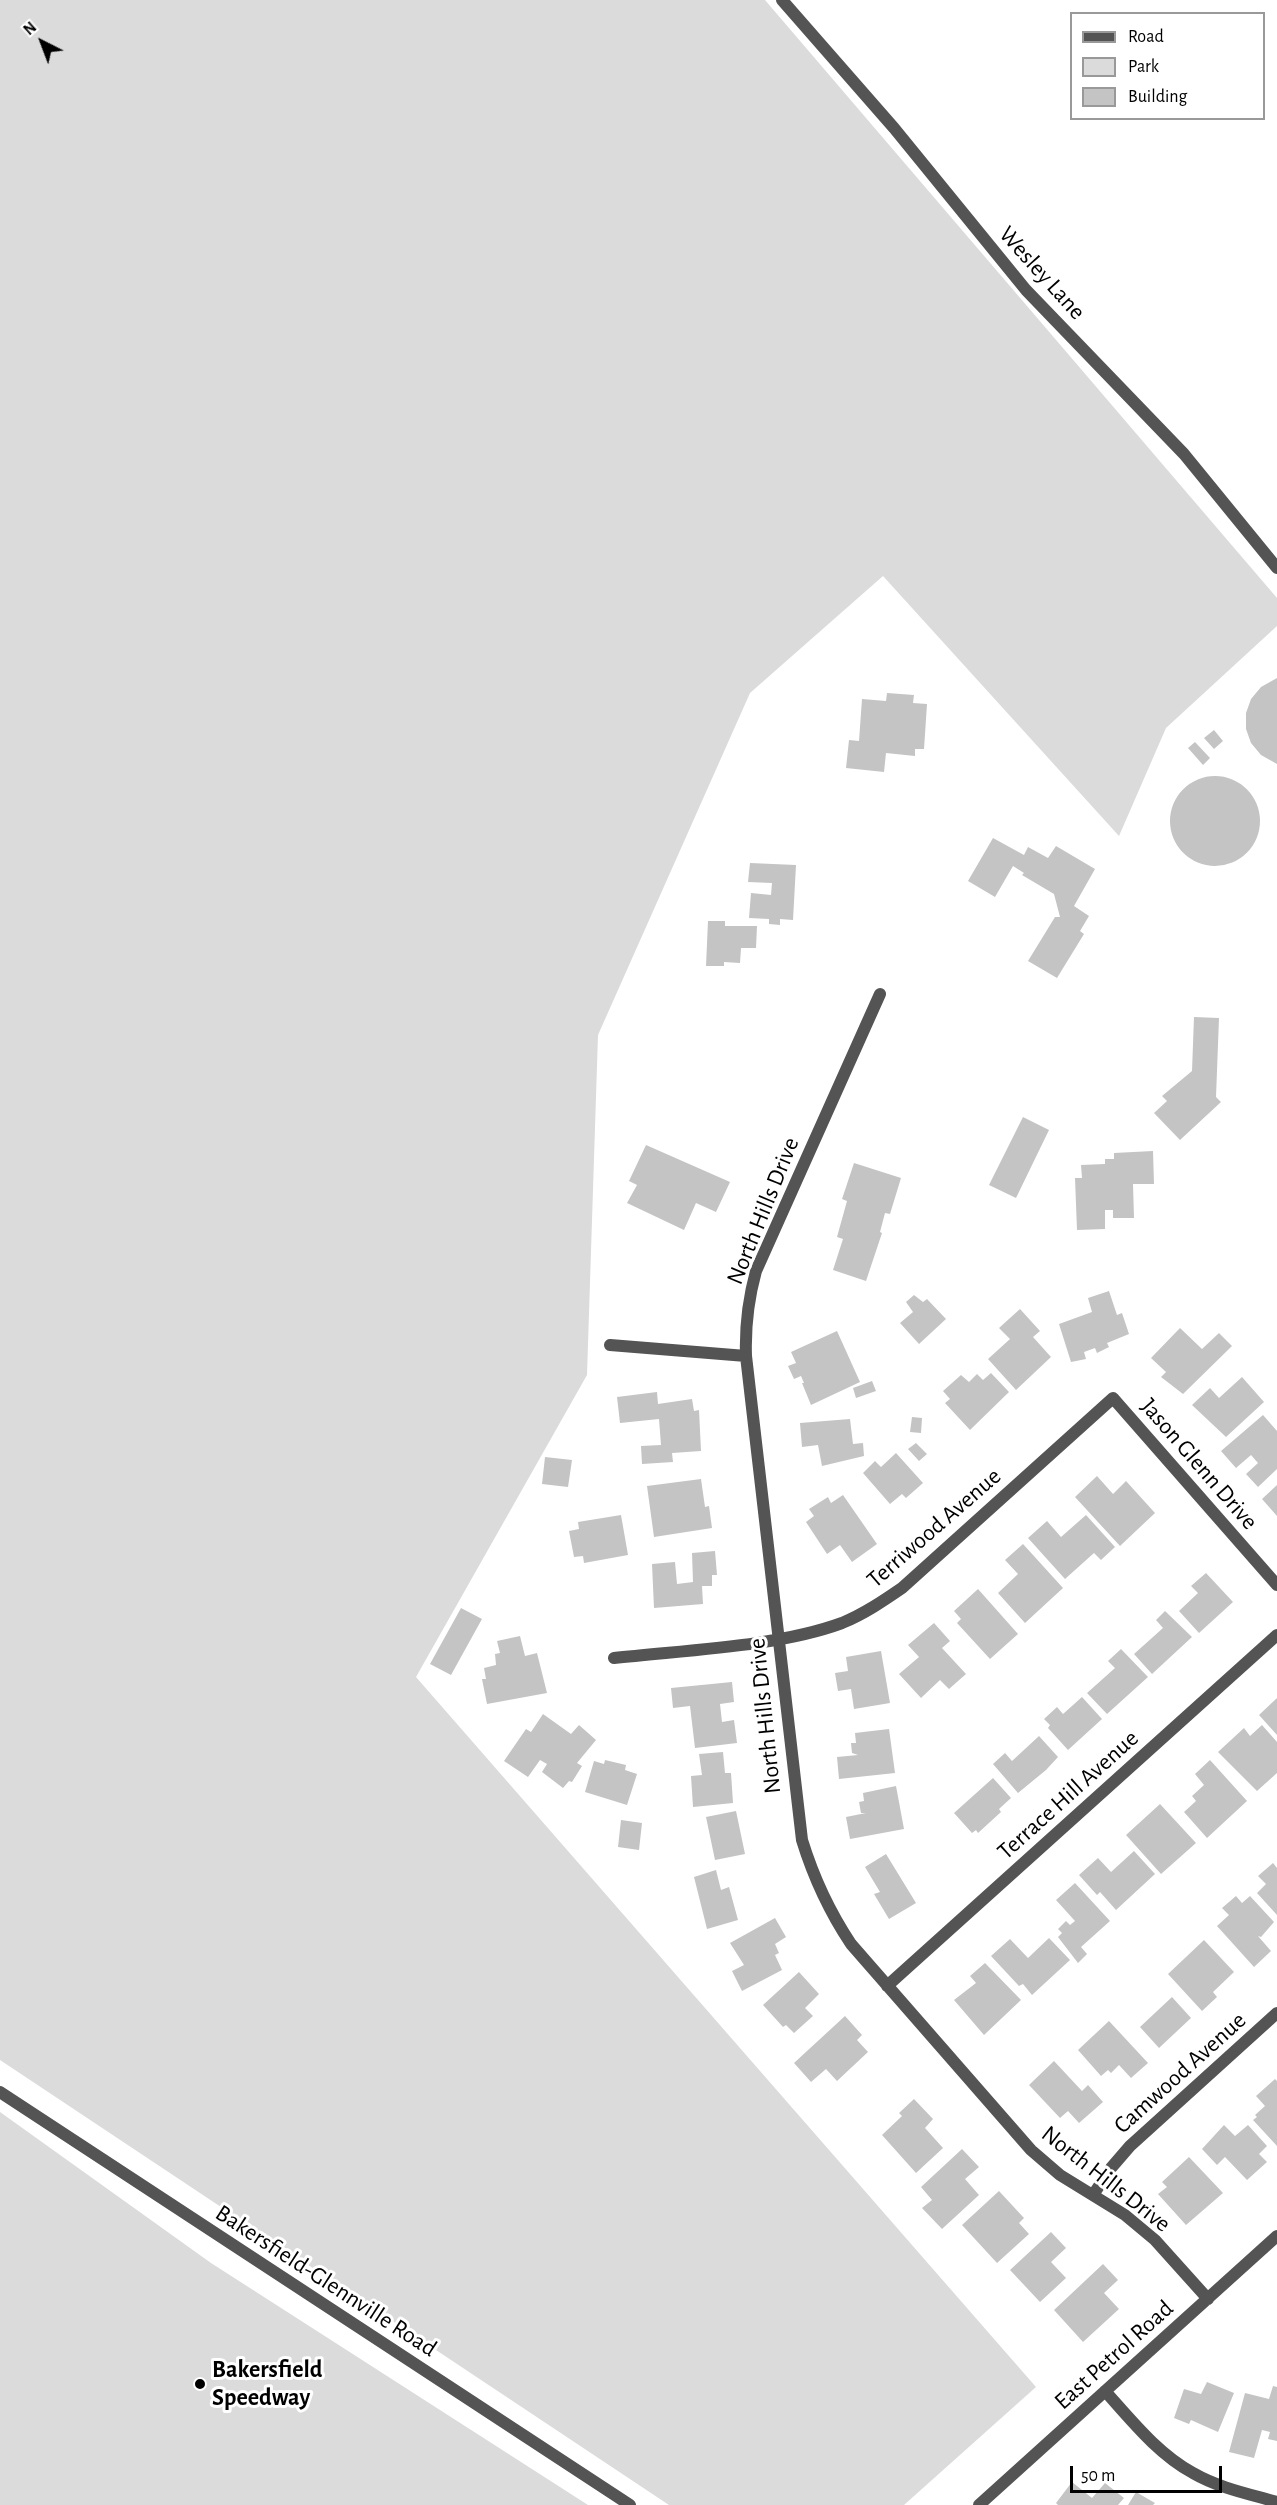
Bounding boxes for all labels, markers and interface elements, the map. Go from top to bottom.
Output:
north arrow [12,12,72,72]
legend [1070,12,1265,120]
text: N [20,19,39,38]
text: Road [1128,28,1164,46]
text: Park [1128,58,1159,76]
text: Building [1128,88,1187,106]
street label: Wesley Lane [993,220,1091,326]
street label: North Hills Drive [720,1133,806,1289]
street label: Jason Glenn Drive [1134,1393,1264,1535]
street label: Terriwood Avenue [861,1462,1007,1594]
street label: North Hills Drive [743,1637,787,1795]
street label: Terrace Hill Avenue [992,1724,1144,1866]
street label: Camwood Avenue [1108,2006,1252,2140]
street label: North Hills Drive [1036,2120,1176,2238]
street label: Bakersfield-Glennville Road [210,2199,442,2363]
street label: East Petrol Road [1049,2294,1179,2416]
place label: Bakersfield Speedway [212,2356,322,2412]
marker: Bakersfield Speedway [193,2377,207,2391]
scale bar [1073,2454,1224,2492]
text: 50 m [1081,2467,1115,2485]

